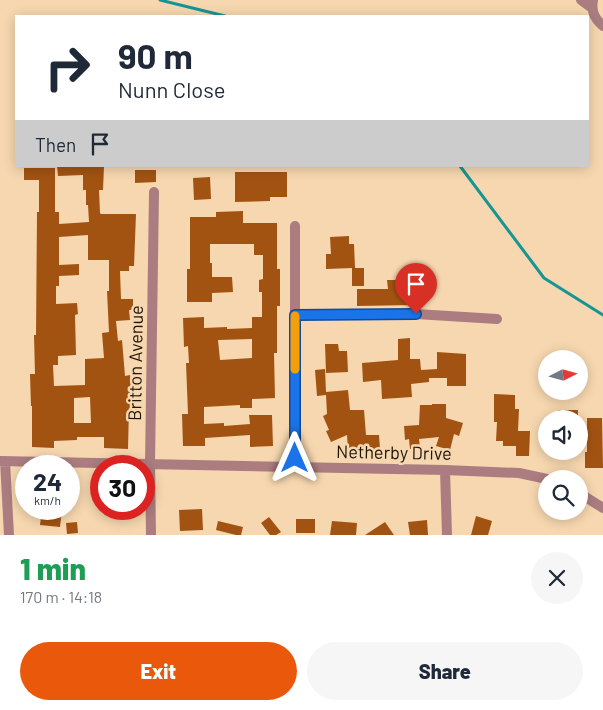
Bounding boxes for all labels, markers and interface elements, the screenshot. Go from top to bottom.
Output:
text: 90 m [118,34,193,76]
icon: right [35,35,100,100]
text: Nunn Close [118,76,226,102]
icon: arrive [86,130,114,158]
text: Then [35,133,76,156]
pin [395,263,437,314]
icon: arrive [402,270,430,298]
street label: Britton Avenue [123,305,147,421]
north arrow [538,350,588,400]
map controls [538,350,588,520]
button: sound [538,410,588,460]
position arrow [268,431,320,483]
street label: Netherby Drive [336,440,452,464]
speed limit sign: 30 [90,455,155,520]
text: 24 [33,466,62,496]
button: search [538,470,588,520]
text: km/h [34,493,61,507]
text: 1 min [20,550,86,586]
button: close [531,552,583,604]
text: 170 m · 14:18 [20,587,102,606]
button: Exit [20,642,297,700]
button: Share [307,642,583,700]

